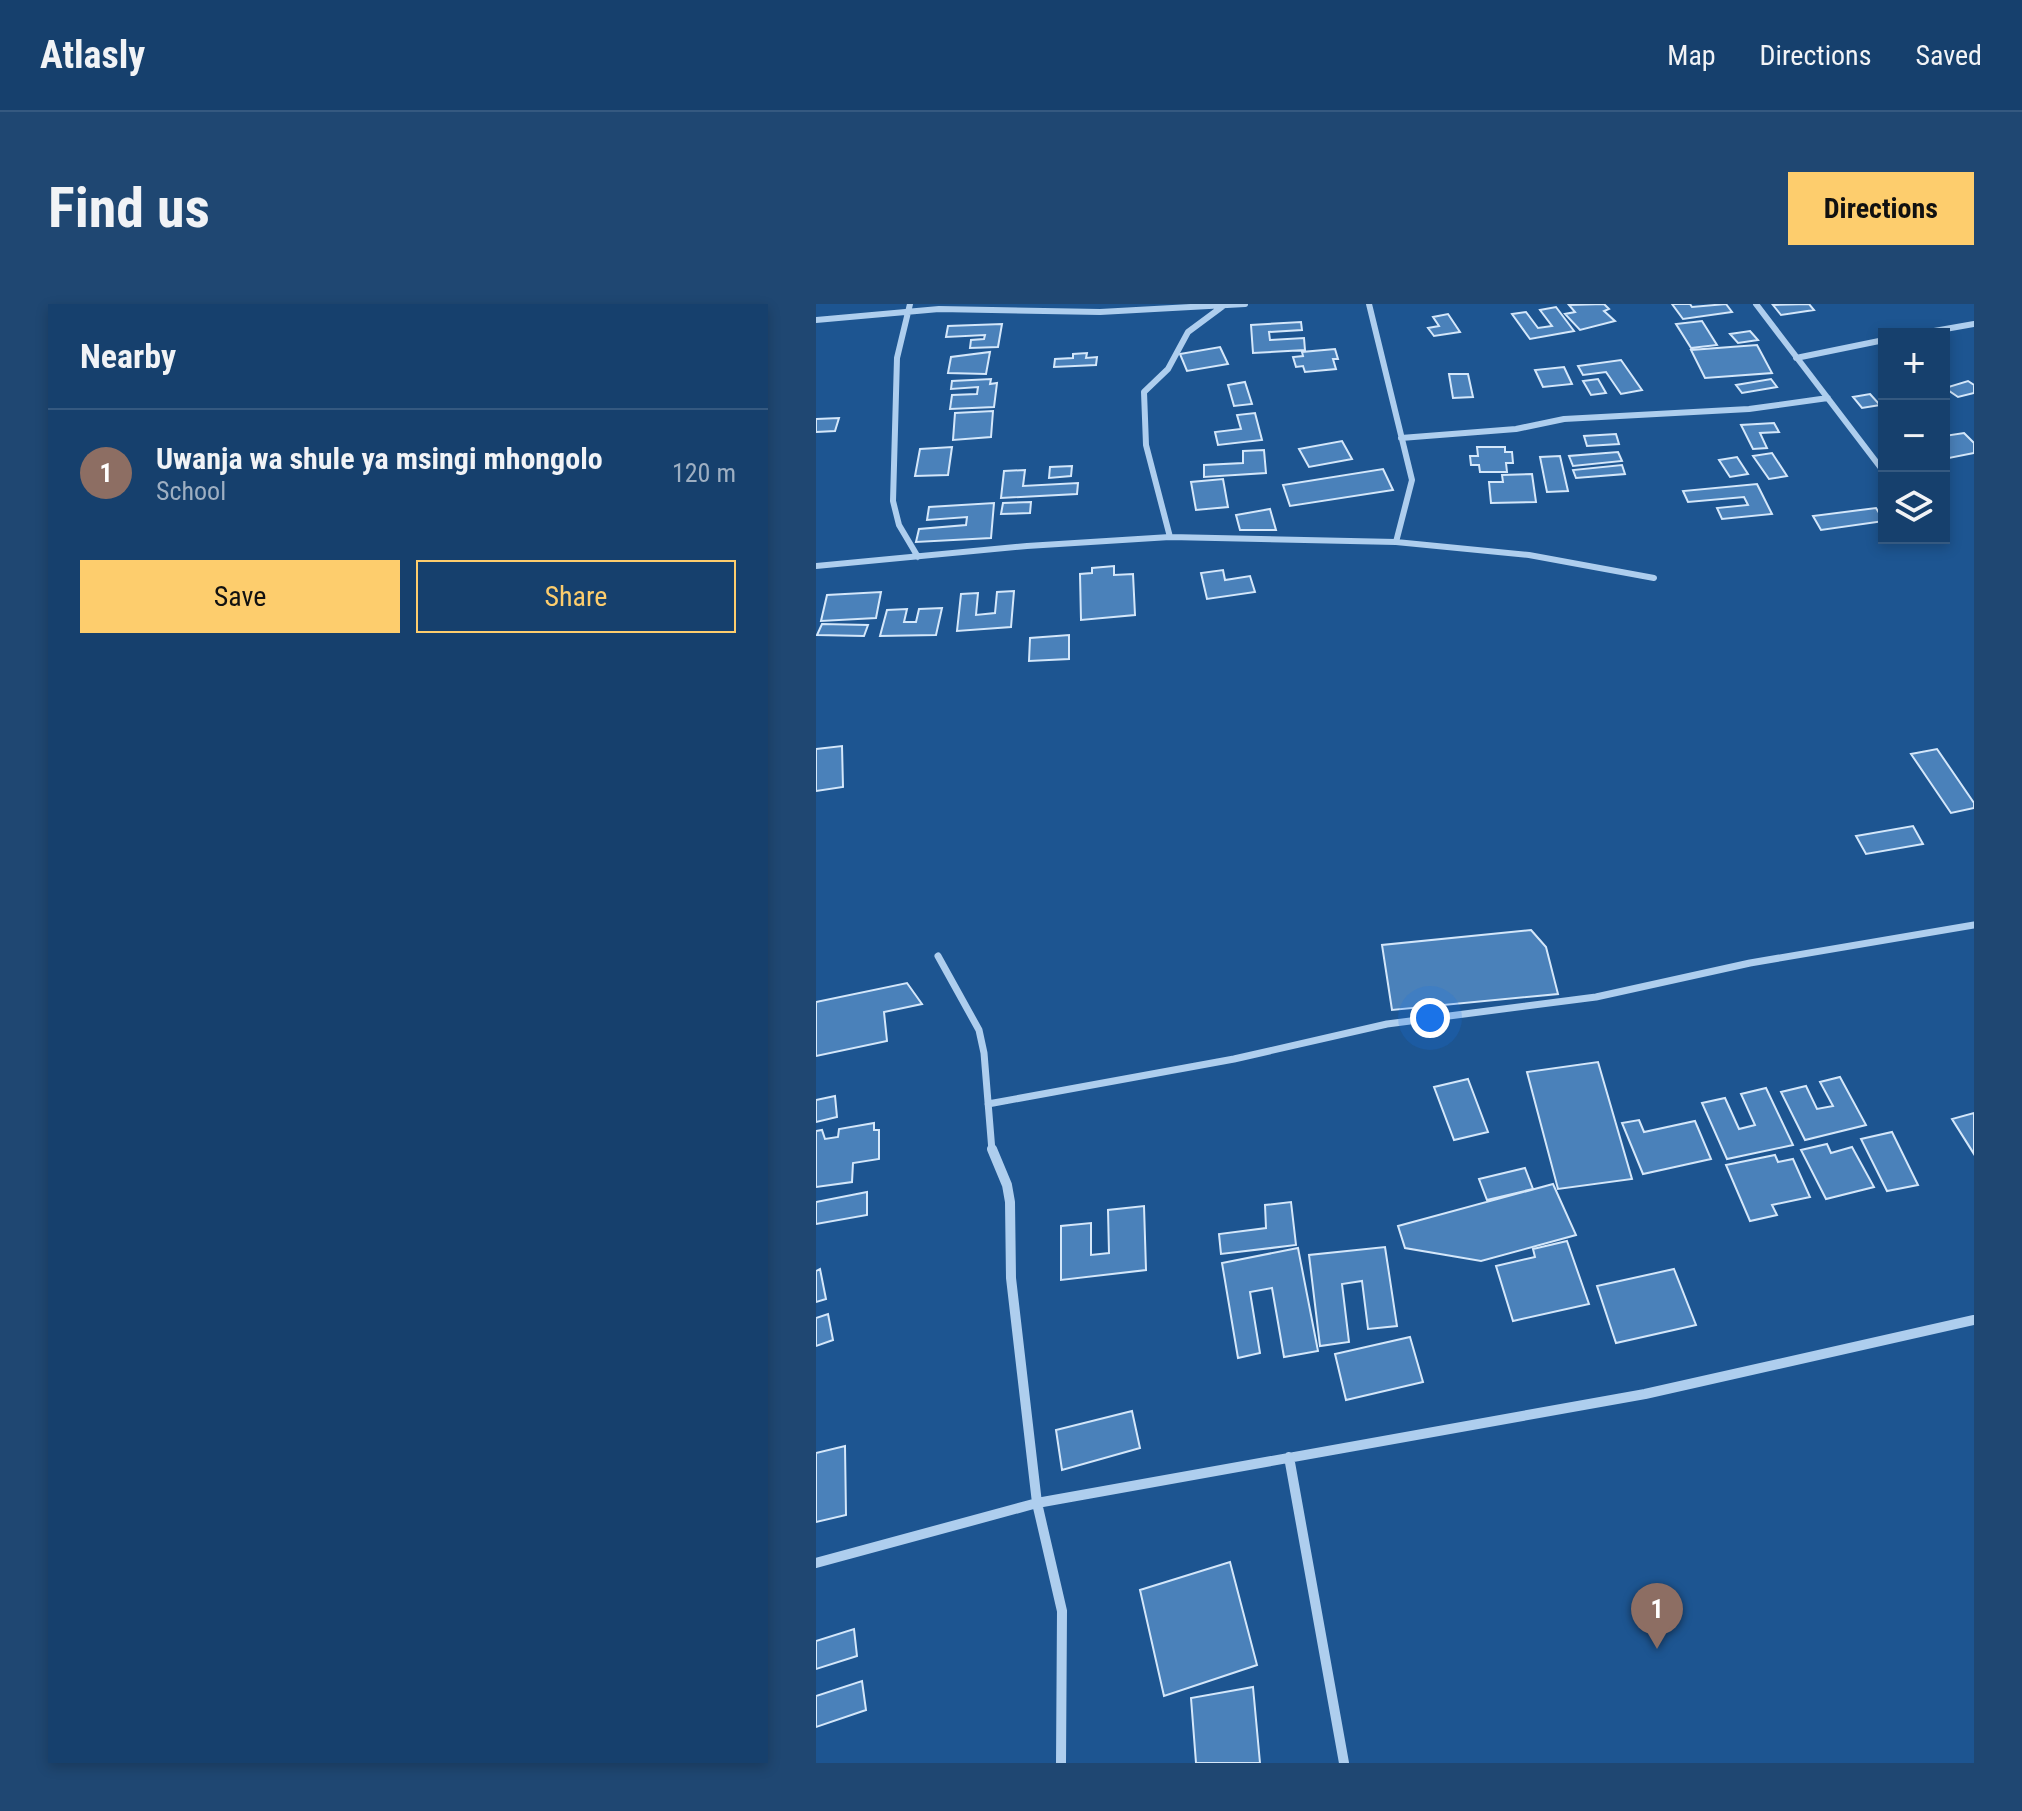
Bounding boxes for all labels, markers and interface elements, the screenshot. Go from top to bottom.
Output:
text: Atlasly [40,33,145,77]
text: Map [1667,39,1716,72]
text: Directions [1760,39,1871,72]
text: Saved [1915,39,1982,72]
button: Directions [1788,172,1974,245]
text: Find us [48,175,210,241]
map controls [1878,328,1950,544]
button: + [1878,328,1950,400]
text: Nearby [80,336,176,376]
button: − [1878,400,1950,472]
text: Uwanja wa shule ya msingi mhongolo [156,441,603,476]
text: 1 [99,458,113,488]
text: 120 m [672,458,736,488]
button: layers [1878,472,1950,544]
text: School [156,476,226,506]
button: Save [80,560,400,633]
button: Share [416,560,736,633]
your location [1410,998,1450,1038]
pin: 1 [1631,1583,1683,1649]

